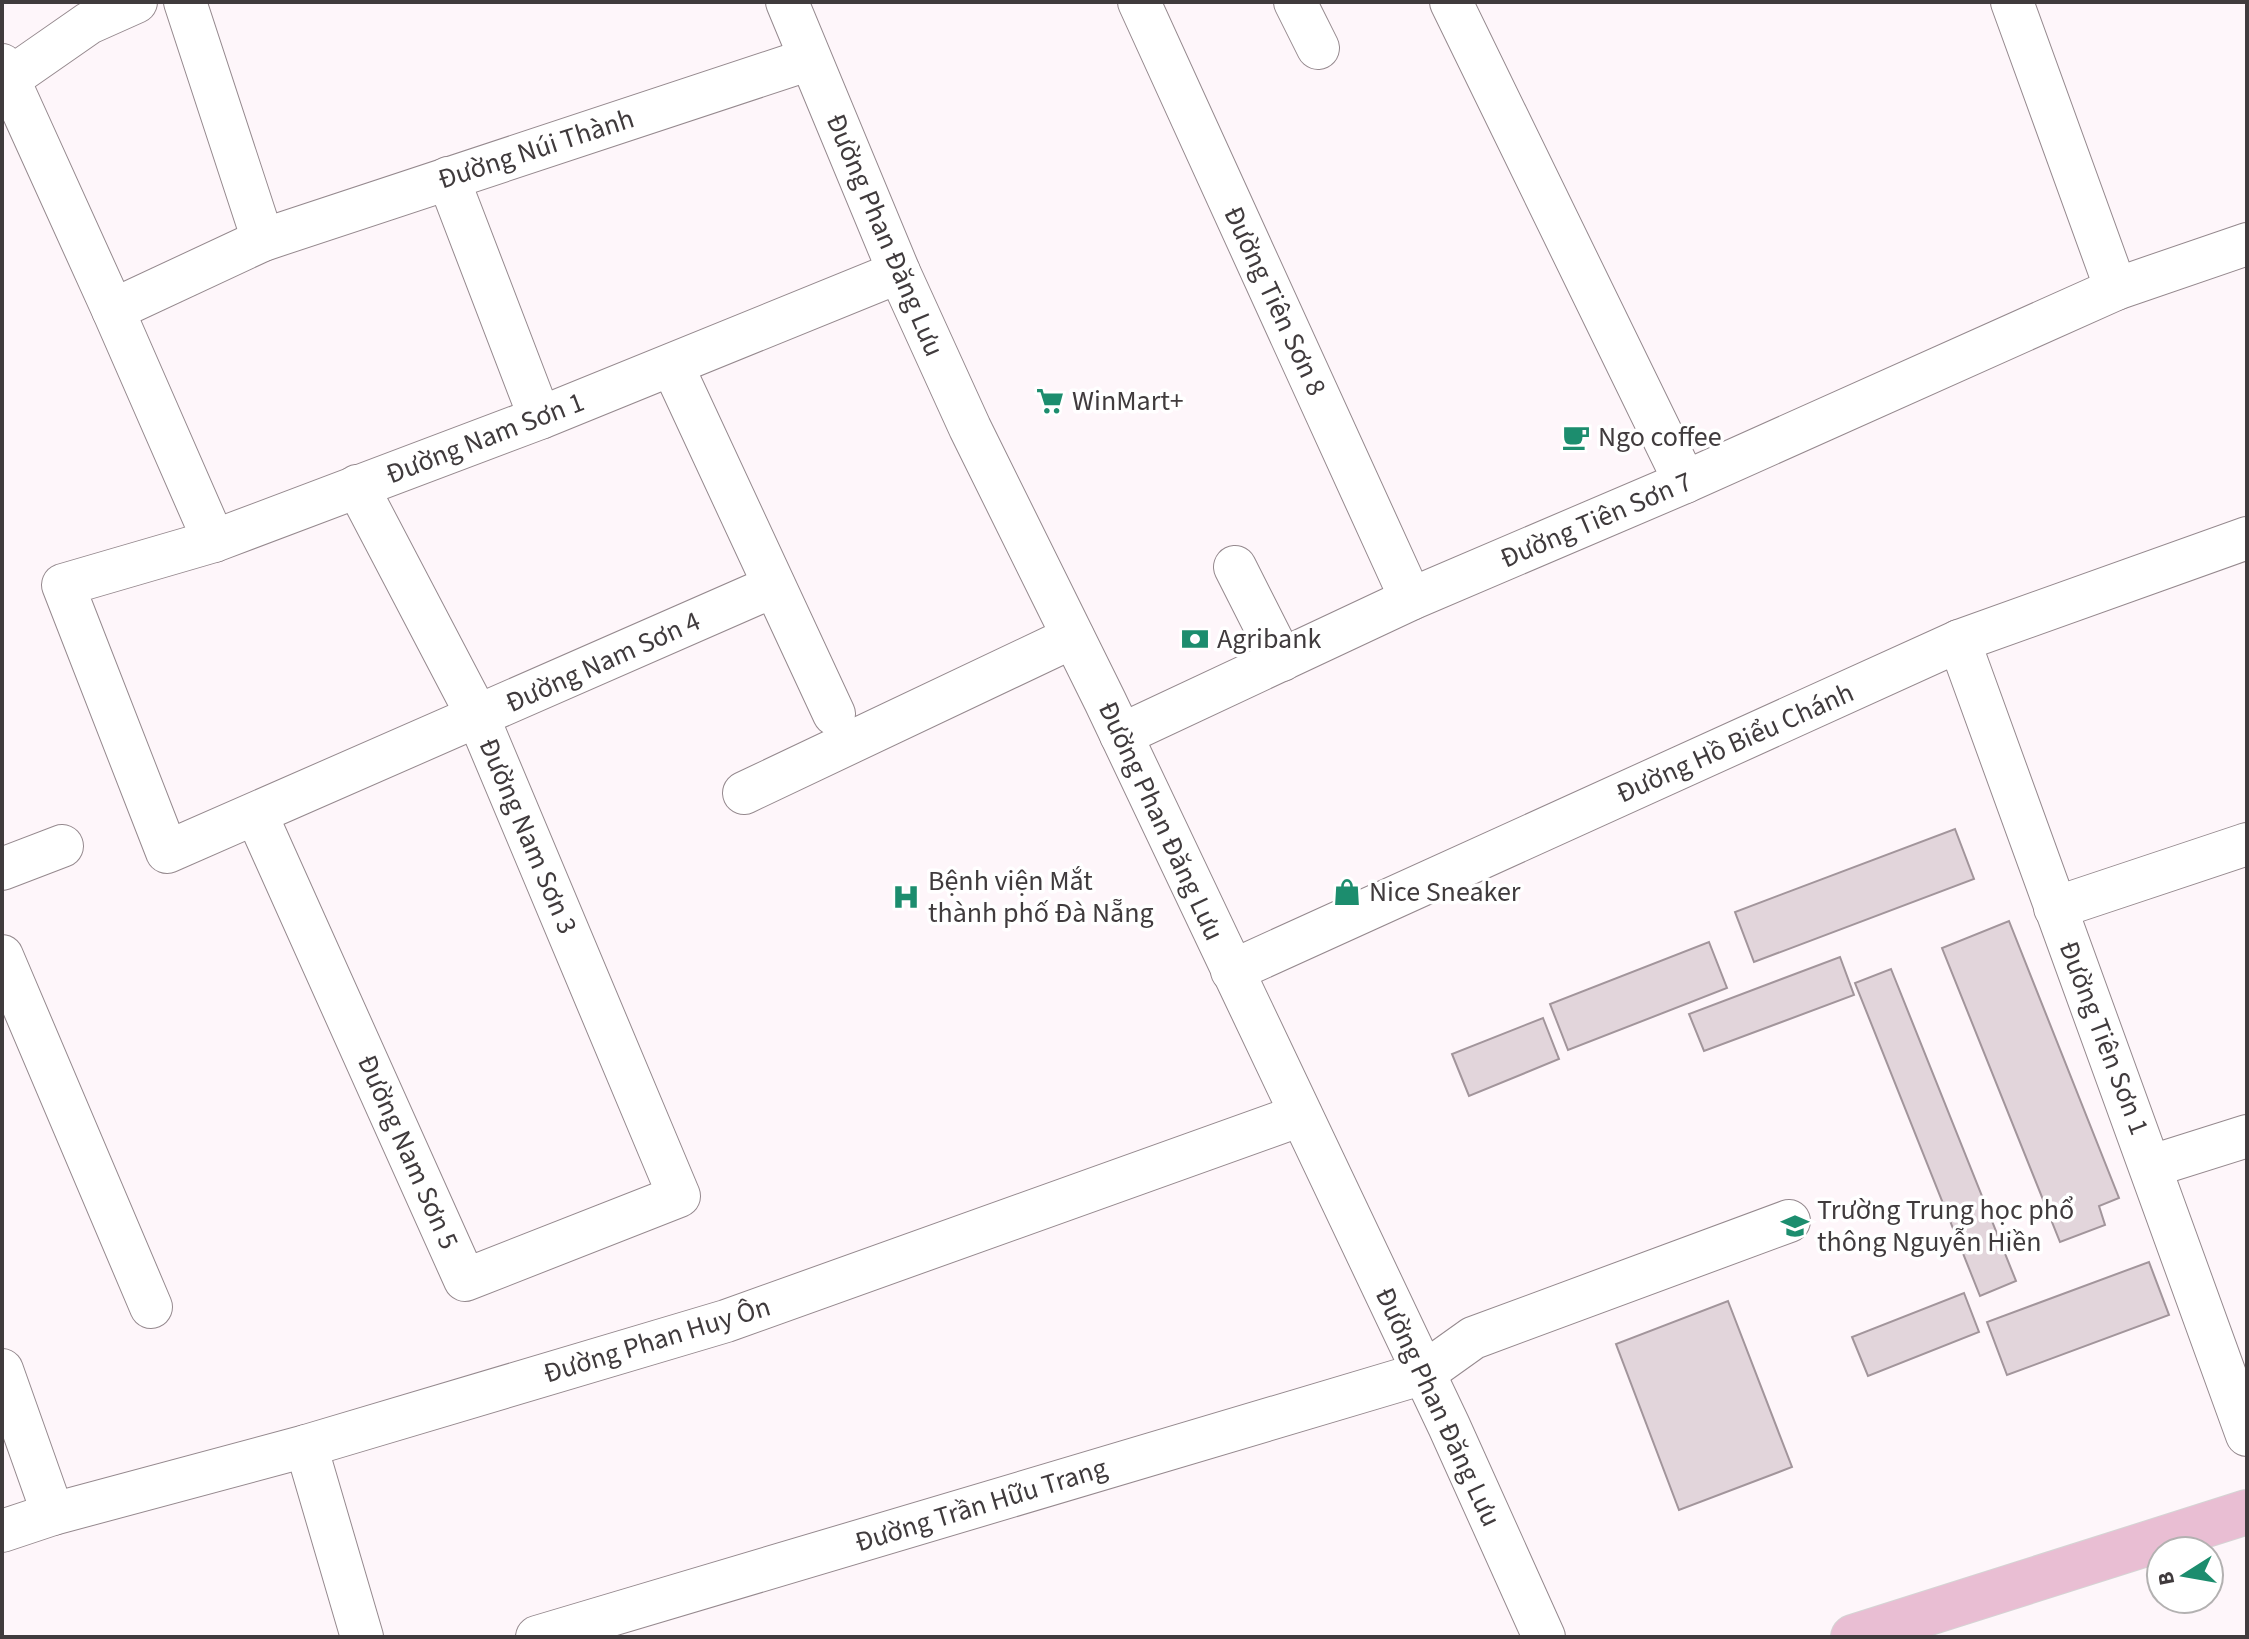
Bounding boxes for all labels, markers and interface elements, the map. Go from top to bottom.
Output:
street label: Đường Núi Thành [433,98,639,200]
street label: Đường Phan Đăng Lưu [816,107,954,363]
street label: Đường Tiên Sơn 8 [1214,200,1336,402]
place label: WinMart+ [1072,381,1184,421]
street label: Đường Nam Sơn 1 [380,382,590,494]
supermarket icon: WinMart+ [1035,386,1065,416]
place label: Ngo coffee [1598,417,1722,457]
cafe icon: Ngo coffee [1561,422,1591,452]
street label: Đường Tiên Sơn 7 [1494,462,1698,578]
street label: Đường Nam Sơn 4 [499,601,707,723]
place label: Agribank [1217,619,1321,659]
bank icon: Agribank [1180,624,1210,654]
street label: Đường Hồ Biểu Chánh [1610,673,1860,813]
street label: Đường Phan Đăng Lưu [1088,695,1234,947]
street label: Đường Nam Sơn 3 [469,732,587,940]
place label: Bệnh viện Mắt thành phố Đà Nẵng [928,861,1154,933]
place label: Nice Sneaker [1369,872,1521,912]
shop icon: Nice Sneaker [1332,877,1362,907]
hospital icon: Bệnh viện Mắt thành phố Đà Nẵng [891,882,921,912]
street label: Đường Tiên Sơn 1 [2049,935,2159,1141]
street label: Đường Nam Sơn 5 [347,1048,469,1256]
place label: Trường Trung học phổ thông Nguyễn Hiền [1817,1190,2074,1262]
school or university icon: Trường Trung học phổ thông Nguyễn Hiền [1780,1211,1810,1241]
street label: Đường Phan Đăng Lưu [1365,1281,1511,1533]
street label: Đường Phan Huy Ôn [539,1286,775,1394]
street label: Đường Trần Hữu Trang [850,1448,1112,1562]
north arrow [2145,1535,2225,1615]
text: B [2149,1569,2183,1588]

